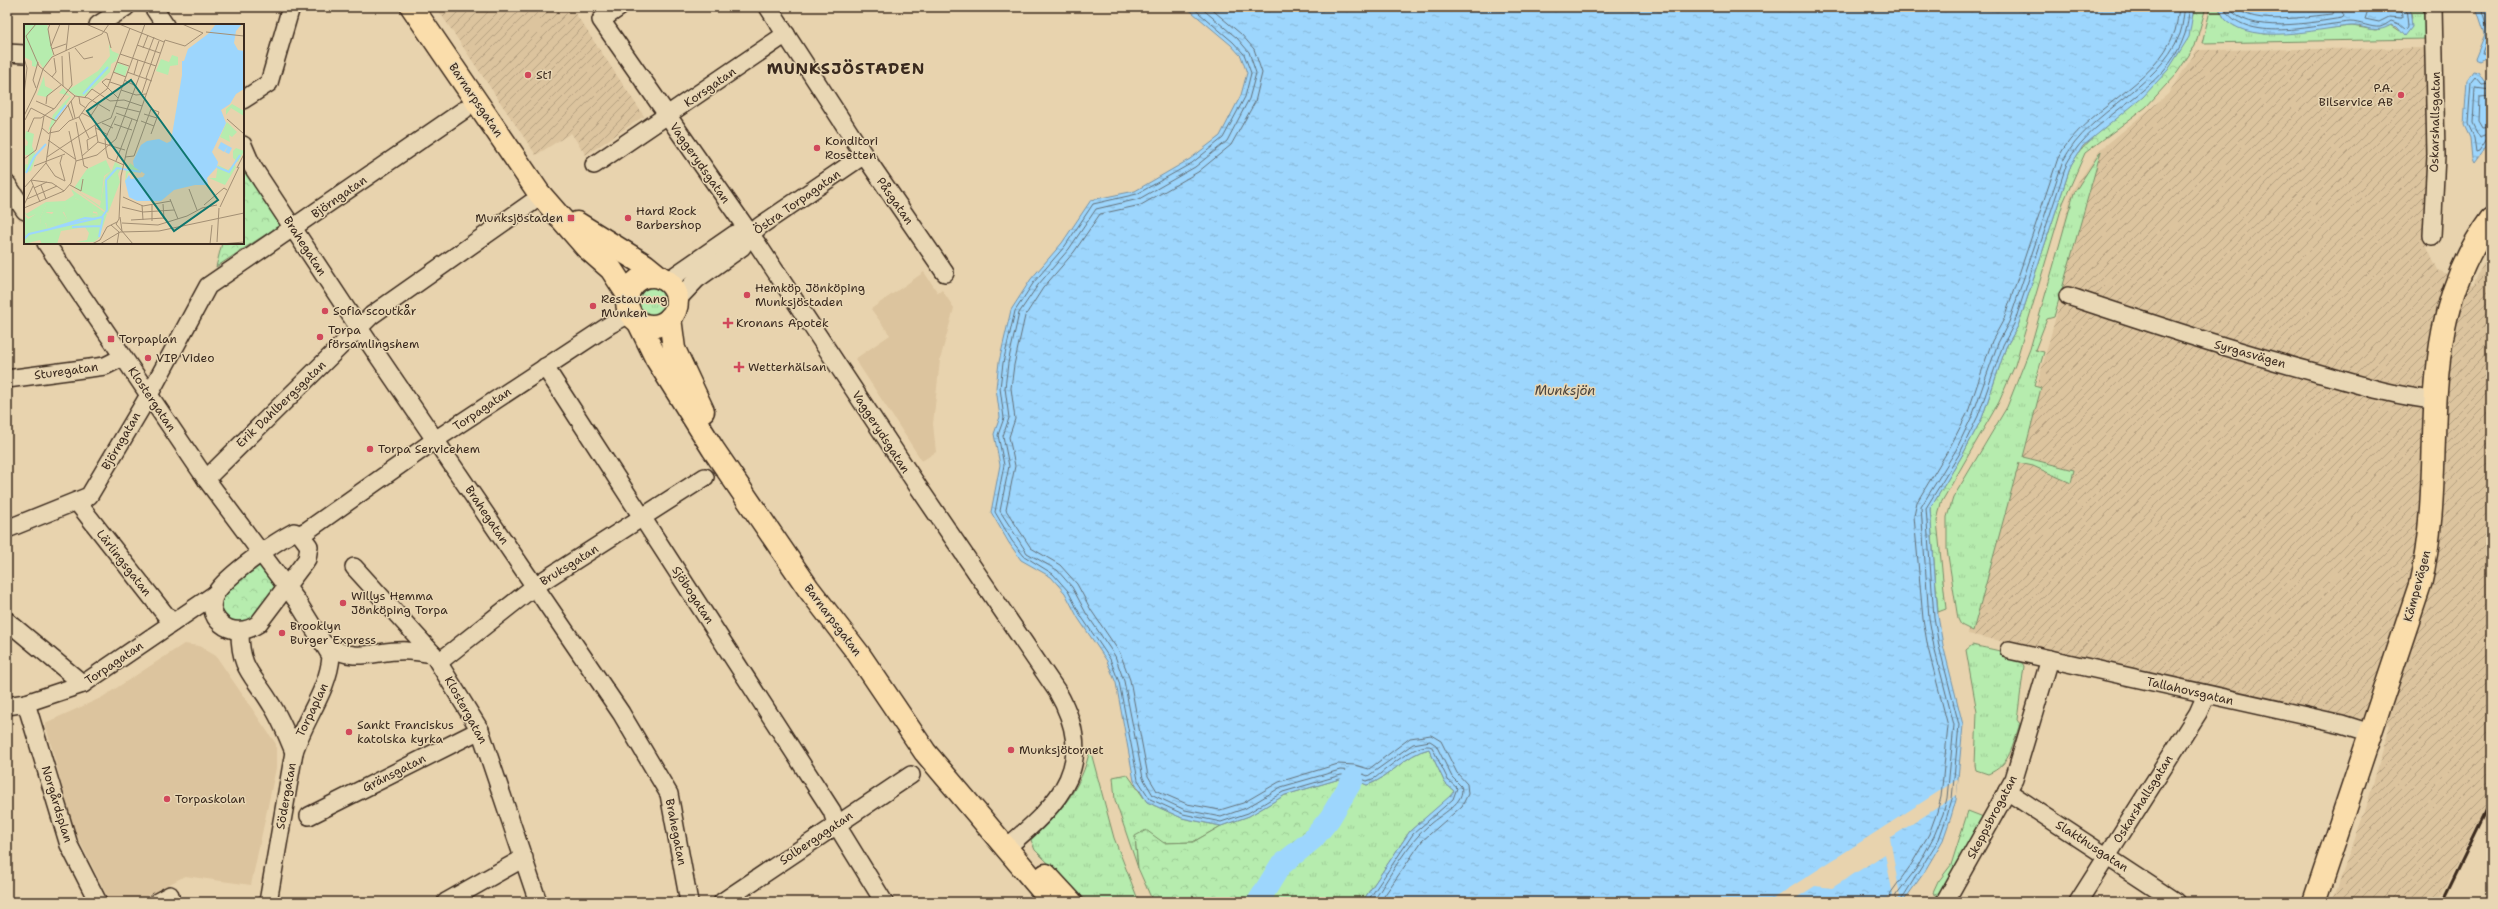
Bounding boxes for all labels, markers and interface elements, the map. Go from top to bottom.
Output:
inset map [24,24,244,244]
district label: MUNKSJÖSTADEN [767,58,925,79]
street label: Barnarpsgatan [445,60,507,140]
street label: Korsgatan [681,63,739,111]
place label: St1 [536,67,552,83]
marker: St1 [523,70,533,80]
street label: Oskarshallsgatan [2426,71,2444,173]
place label: P.A. Bilservice AB [2319,80,2393,110]
marker: P.A. Bilservice AB [2396,90,2406,100]
street label: Vaggerydsgatan [666,119,734,207]
place label: Konditori Rosetten [825,133,878,163]
marker: Konditori Rosetten [812,143,822,153]
street label: Östra Torpagatan [750,166,844,238]
street label: Björngatan [308,172,370,222]
street label: Påsgatan [873,174,917,228]
place label: Hard Rock Barbershop [636,203,702,233]
place label: Munksjöstaden [475,210,563,226]
street label: Brahegatan [280,213,330,279]
marker: Munksjöstaden [566,213,576,223]
marker: Hard Rock Barbershop [623,213,633,223]
place label: Hemköp Jönköping Munksjöstaden [755,280,865,310]
marker: Hemköp Jönköping Munksjöstaden [742,290,752,300]
place label: Restaurang Munken [601,291,667,321]
marker: Restaurang Munken [588,301,598,311]
place label: Sofia scoutkår [333,303,417,319]
marker: Sofia scoutkår [320,306,330,316]
place label: Kronans Apotek [736,315,829,331]
marker: Kronans Apotek [723,318,733,328]
place label: Torpa församlingshem [328,322,419,352]
place label: Torpaplan [119,331,177,347]
marker: Torpa församlingshem [315,332,325,342]
marker: Torpaplan [106,334,116,344]
street label: Syrgasvägen [2212,336,2288,372]
place label: VIP Video [156,350,214,366]
marker: VIP Video [143,353,153,363]
street label: Erik Dahlbergsgatan [233,357,329,451]
street label: Sturegatan [33,359,99,383]
place label: Wetterhälsan [748,359,826,375]
marker: Wetterhälsan [733,361,745,373]
street label: Klostergatan [124,364,180,434]
water label: Munksjön [1535,382,1595,399]
street label: Torpagatan [450,384,514,434]
street label: Vaggerydsgatan [848,388,914,476]
street label: Björngatan [98,409,144,473]
place label: Torpa Servicehem [378,441,480,457]
marker: Torpa Servicehem [365,444,375,454]
street label: Brahegatan [461,482,513,548]
street label: Lärlingsgatan [93,526,155,600]
street label: Bruksgatan [537,541,601,589]
street label: Kämpevägen [2400,548,2434,624]
street label: Sjöbogatan [668,563,718,627]
street label: Barnarpsgatan [801,581,865,659]
place label: Willys Hemma Jönköping Torpa [351,588,448,618]
marker: Willys Hemma Jönköping Torpa [338,598,348,608]
place label: Brooklyn Burger Express [290,618,376,648]
marker: Brooklyn Burger Express [277,628,287,638]
street label: Torpagatan [82,638,146,688]
street label: Klostergatan [441,673,491,747]
street label: Tallahovsgatan [2145,673,2235,709]
street label: Torpaplan [292,680,332,740]
place label: Sankt Franciskus katolska kyrka [357,717,454,747]
marker: Sankt Franciskus katolska kyrka [344,727,354,737]
place label: Munksjötornet [1019,742,1104,758]
marker: Munksjötornet [1006,745,1016,755]
street label: Gränsgatan [360,750,428,796]
street label: Oskarshallsgatan [2109,752,2177,846]
street label: Södergatan [272,761,300,831]
street label: Norgårdsplan [38,764,76,844]
street label: Skeppsbrogatan [1963,772,2021,862]
place label: Torpaskolan [175,791,245,807]
marker: Torpaskolan [162,794,172,804]
street label: Brahegatan [662,797,690,867]
street label: Solbergagatan [776,808,856,868]
street label: Slakthusgatan [2053,817,2131,875]

